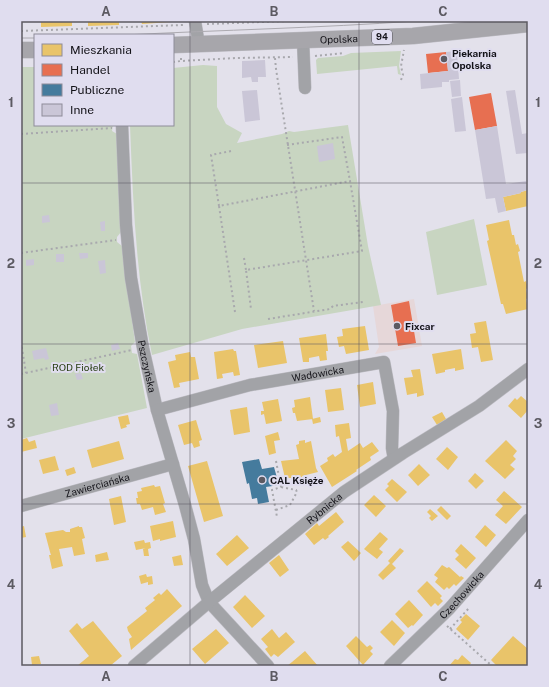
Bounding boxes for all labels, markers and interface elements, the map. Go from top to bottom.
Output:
text: A [101,4,111,19]
text: B [270,4,279,19]
text: C [438,4,448,19]
road number: 94 [372,30,392,44]
street label: Opolska [320,32,358,45]
legend [34,34,174,126]
text: Mieszkania [70,43,132,57]
place label: Piekarnia Opolska [452,47,497,71]
marker: Piekarnia Opolska [439,54,449,64]
text: Handel [70,63,111,77]
text: Publiczne [70,83,124,97]
text: 1 [8,95,14,110]
text: 1 [535,95,541,110]
text: Inne [70,103,94,117]
text: 2 [7,256,15,271]
text: 2 [534,256,542,271]
place label: Fixcar [405,320,435,332]
marker: Fixcar [392,321,402,331]
street label: Pszczyńska [136,339,159,393]
park label: ROD Fiołek [52,361,104,373]
street label: Wadowicka [291,363,345,384]
text: 3 [7,416,16,431]
text: 3 [534,416,543,431]
street label: Zawierciańska [63,470,131,500]
place label: CAL Księże [270,474,324,486]
marker: CAL Księże [257,475,267,485]
street label: Rybnicka [304,490,344,526]
street label: Czechowicka [437,568,486,621]
text: 4 [7,577,16,592]
text: 4 [534,577,543,592]
text: A [101,669,111,684]
text: B [270,669,279,684]
text: C [438,669,448,684]

